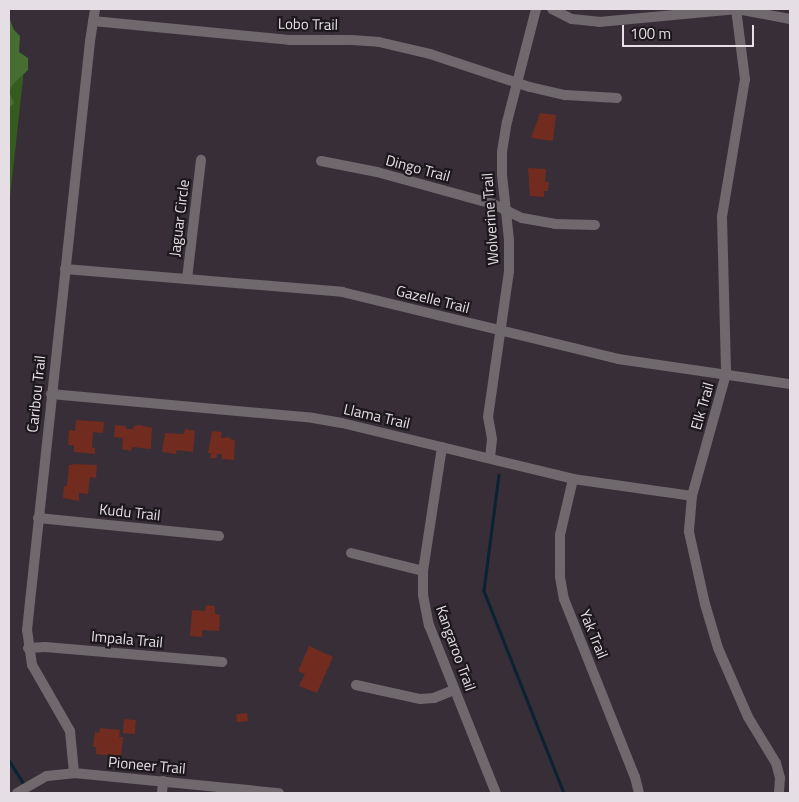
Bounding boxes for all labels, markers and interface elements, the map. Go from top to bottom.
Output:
street label: Lobo Trail [278,14,338,34]
scale bar [624,15,756,47]
text: 100 m [630,22,671,45]
street label: Dingo Trail [384,151,452,185]
street label: Wolverine Trail [478,172,502,266]
street label: Jaguar Circle [165,178,193,258]
street label: Gazelle Trail [394,281,472,317]
street label: Caribou Trail [23,355,49,433]
street label: Elk Trail [687,380,717,432]
street label: Llama Trail [342,400,412,432]
street label: Kudu Trail [98,500,162,524]
street label: Kangaroo Trail [432,603,480,693]
street label: Yak Trail [576,607,612,661]
street label: Impala Trail [90,627,164,651]
street label: Pioneer Trail [107,753,187,777]

